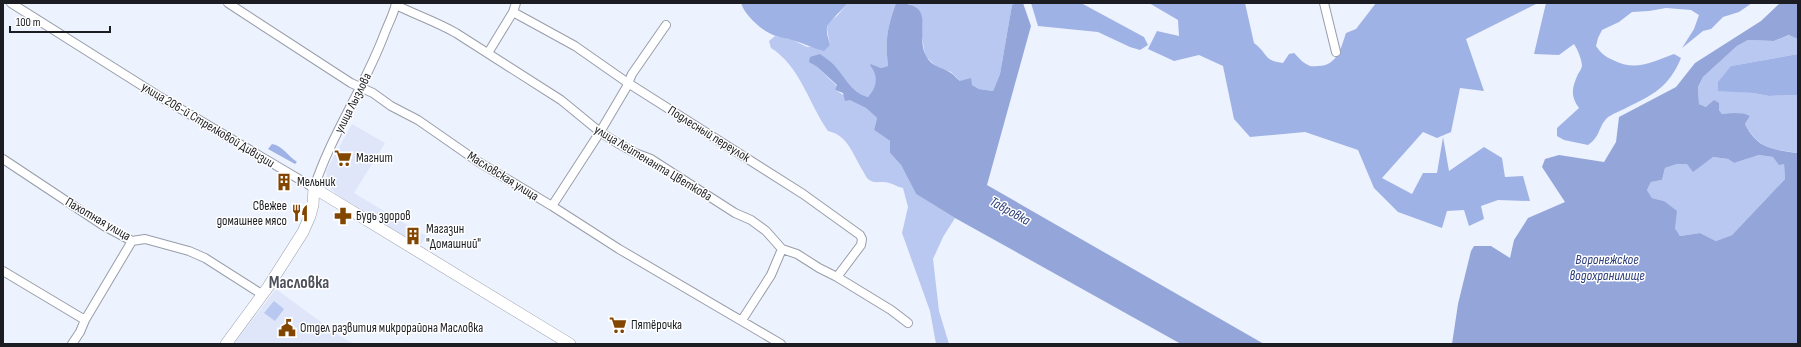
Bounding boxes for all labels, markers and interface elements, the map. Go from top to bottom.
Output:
scale bar [10,8,110,34]
text: 100 m [16,15,41,30]
street label: улица Лызлова [331,70,375,136]
street label: улица 206-й Стрелковой Дивизии [138,79,278,171]
street label: Подлесный переулок [665,102,753,166]
street label: улица Лейтенанта Цветкова [591,121,715,205]
supermarket icon: Магнит [333,148,353,168]
street label: Масловская улица [464,148,542,204]
place label: Магнит [356,150,393,166]
building icon: Мельник [274,172,294,192]
place label: Мельник [297,174,335,190]
water label: Тавровка [987,193,1034,229]
street label: Пахотная улица [62,194,134,244]
place label: Свежее домашнее мясо [217,198,287,229]
restaurant icon: Свежее домашнее мясо [290,203,310,223]
pharmacy icon: Будь здоров [333,206,353,226]
place label: Будь здоров [356,208,411,224]
place label: Магазин "Домашний" [426,221,481,252]
building icon: Магазин "Домашний" [403,226,423,246]
water label: Воронежское водохранилище [1569,251,1645,284]
district label: Масловка [269,273,329,293]
supermarket icon: Пятёрочка [608,315,628,335]
place label: Пятёрочка [631,317,682,333]
public building icon: Отдел развития микрорайона Масловка [277,318,297,338]
place label: Отдел развития микрорайона Масловка [300,320,483,336]

